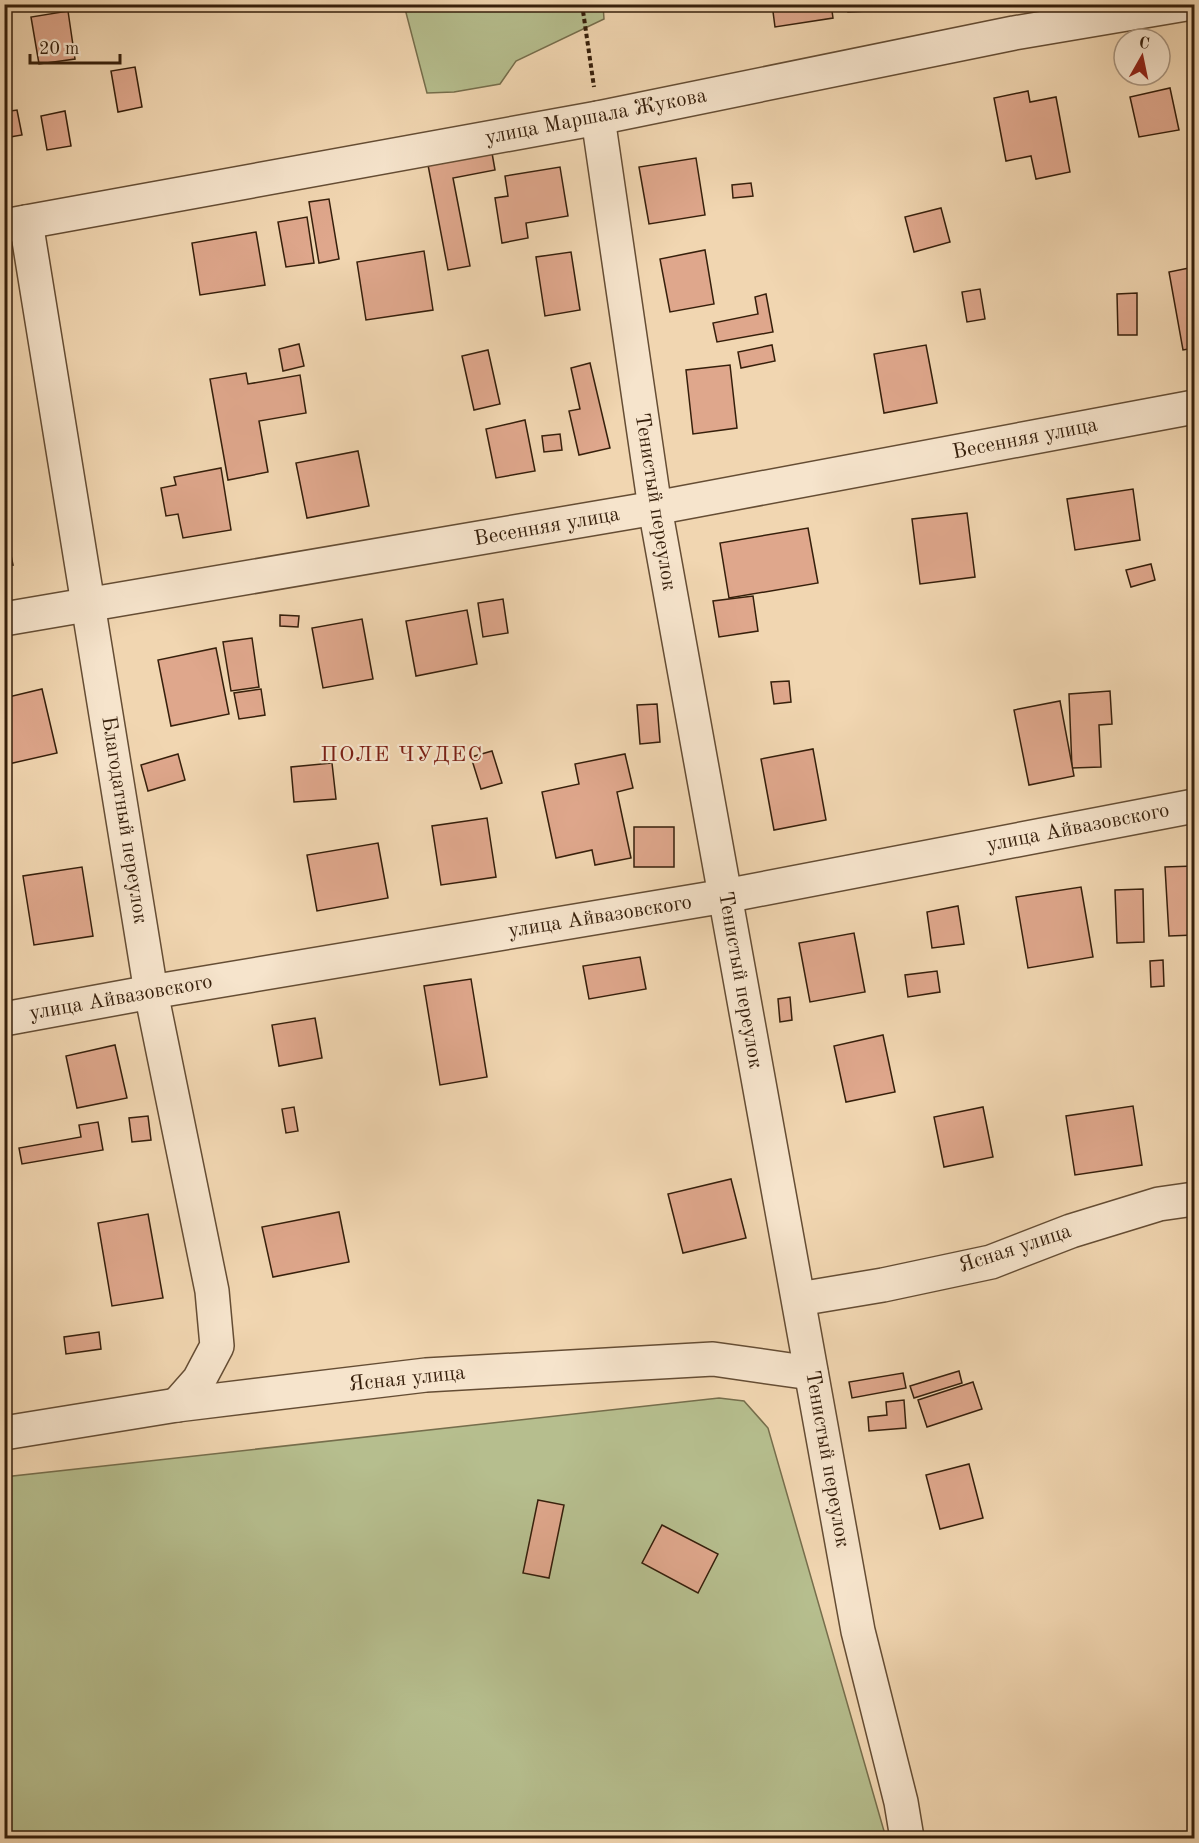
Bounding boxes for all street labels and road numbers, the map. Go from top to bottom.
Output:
street label: улица Маршала Жукова [483,85,709,149]
street label: Тенистый переулок [631,412,679,593]
street label: Весенняя улица [951,415,1099,463]
street label: Весенняя улица [473,504,621,550]
street label: Благодатный переулок [97,715,151,926]
street label: улица Айвазовского [985,800,1171,856]
street label: Тенистый переулок [714,890,766,1071]
street label: улица Айвазовского [507,892,693,942]
street label: улица Айвазовского [28,972,214,1024]
street label: Ясная улица [956,1221,1074,1277]
street label: Ясная улица [348,1362,466,1396]
street label: Тенистый переулок [801,1369,853,1550]

